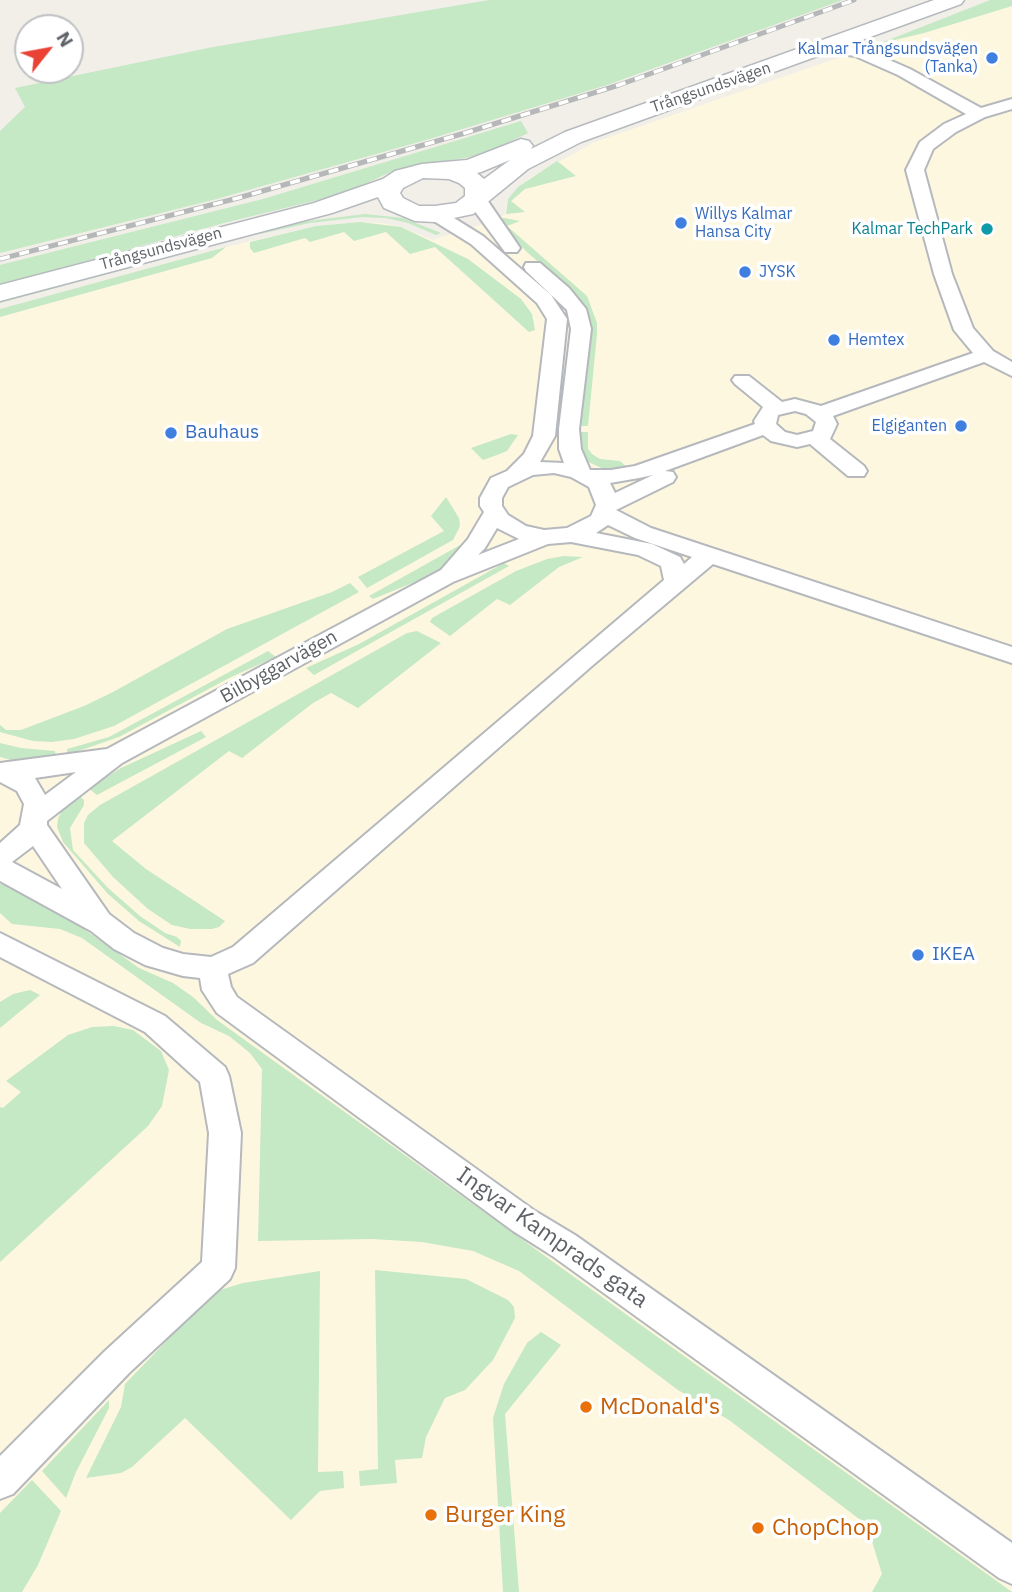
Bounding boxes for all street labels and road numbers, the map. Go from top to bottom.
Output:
street label: Trångsundsvägen [648,58,774,118]
street label: Trångsundsvägen [98,223,224,275]
street label: Bilbyggarvägen [217,626,341,708]
street label: Ingvar Kamprads gata [451,1162,653,1314]

